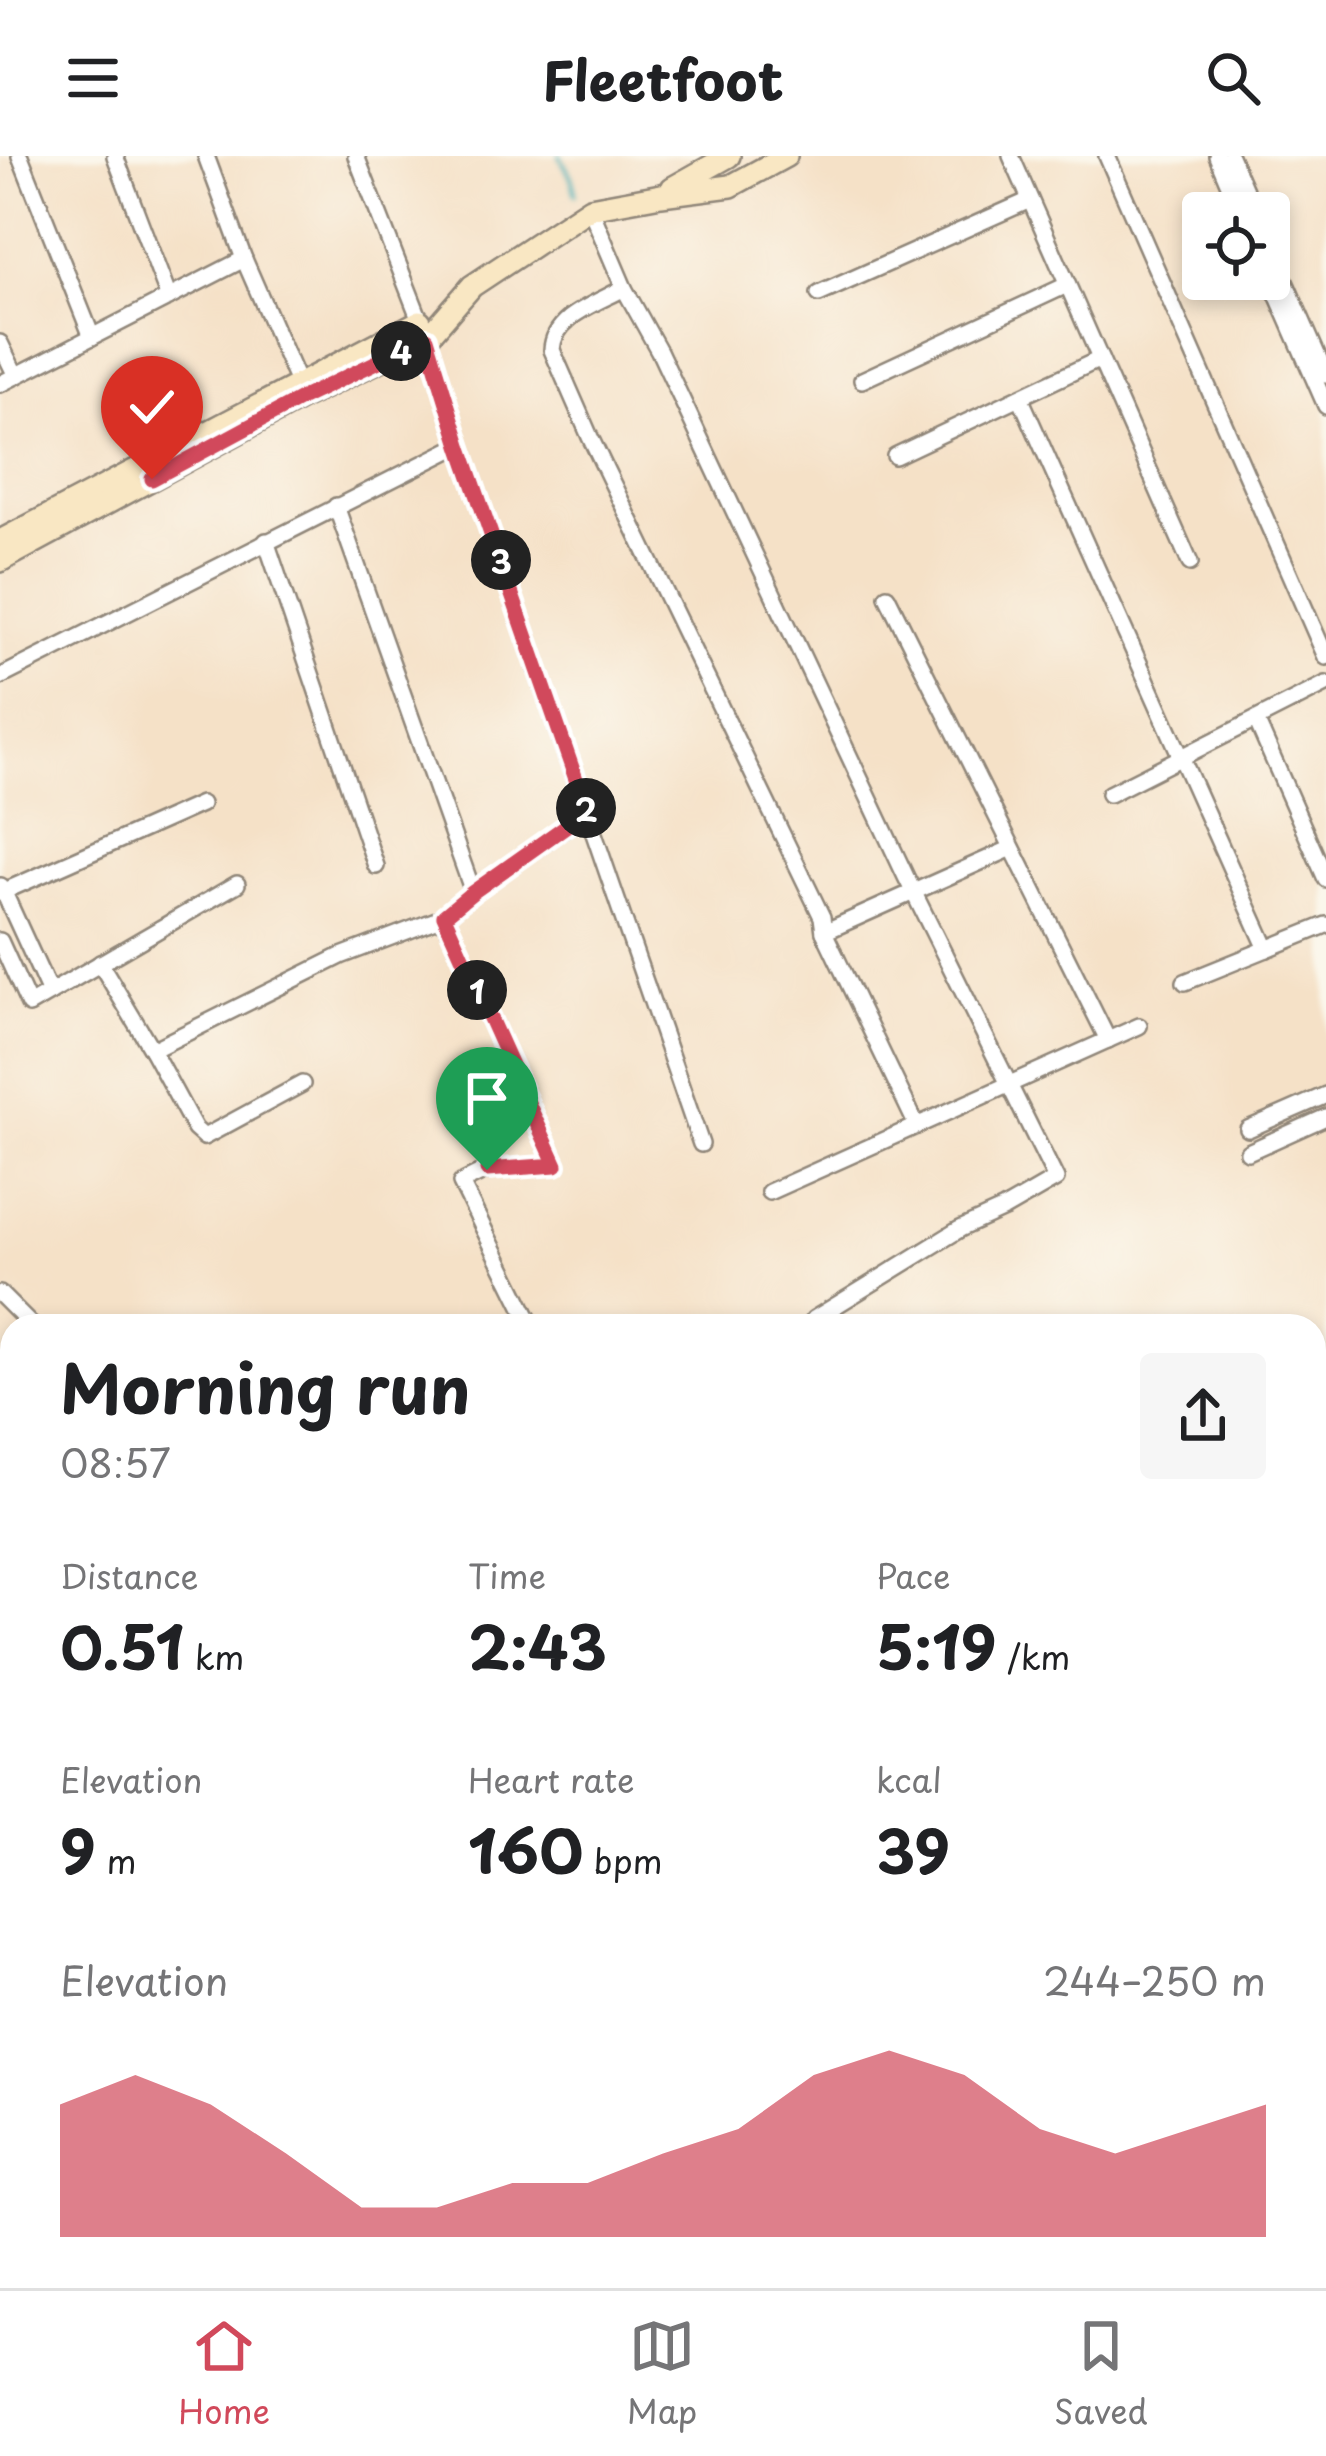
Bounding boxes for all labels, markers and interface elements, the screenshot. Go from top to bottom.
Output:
text: Fleetfoot [542,38,784,119]
icon: menu [60,45,126,111]
icon: search [1200,45,1266,111]
map controls [1182,192,1290,300]
button: locate [1182,192,1290,300]
pin: 4 [371,321,431,381]
text: 4 [390,326,412,376]
pin [101,356,203,479]
icon: check [119,374,185,440]
pin: 3 [471,530,531,590]
text: 3 [490,535,512,585]
pin: 2 [556,778,616,838]
text: 2 [574,783,598,833]
pin: 1 [447,960,507,1020]
text: 1 [469,965,485,1015]
pin [436,1047,538,1170]
icon: arrive [454,1065,520,1131]
text: Morning run [60,1337,470,1436]
button: share [1140,1353,1266,1479]
text: 08:57 [60,1432,171,1491]
text: Distance [60,1550,198,1600]
text: Time [468,1550,546,1600]
text: Pace [876,1550,950,1600]
text: 0.51 [60,1600,184,1690]
text: 2:43 [468,1600,607,1690]
text: 5:19 [876,1600,996,1690]
text: km [184,1631,244,1681]
text: /km [996,1631,1070,1681]
text: Elevation [60,1754,202,1804]
text: Heart rate [468,1754,635,1804]
text: kcal [876,1754,942,1804]
text: 9 [60,1804,96,1894]
text: 160 [468,1804,583,1894]
text: 39 [876,1804,950,1894]
text: m [96,1835,137,1885]
text: bpm [583,1835,663,1885]
text: Elevation [60,1950,228,2009]
text: 244–250 m [1043,1950,1266,2009]
tab: Home [178,2313,270,2435]
tab: Map [627,2313,697,2435]
tab: Saved [1054,2313,1148,2435]

